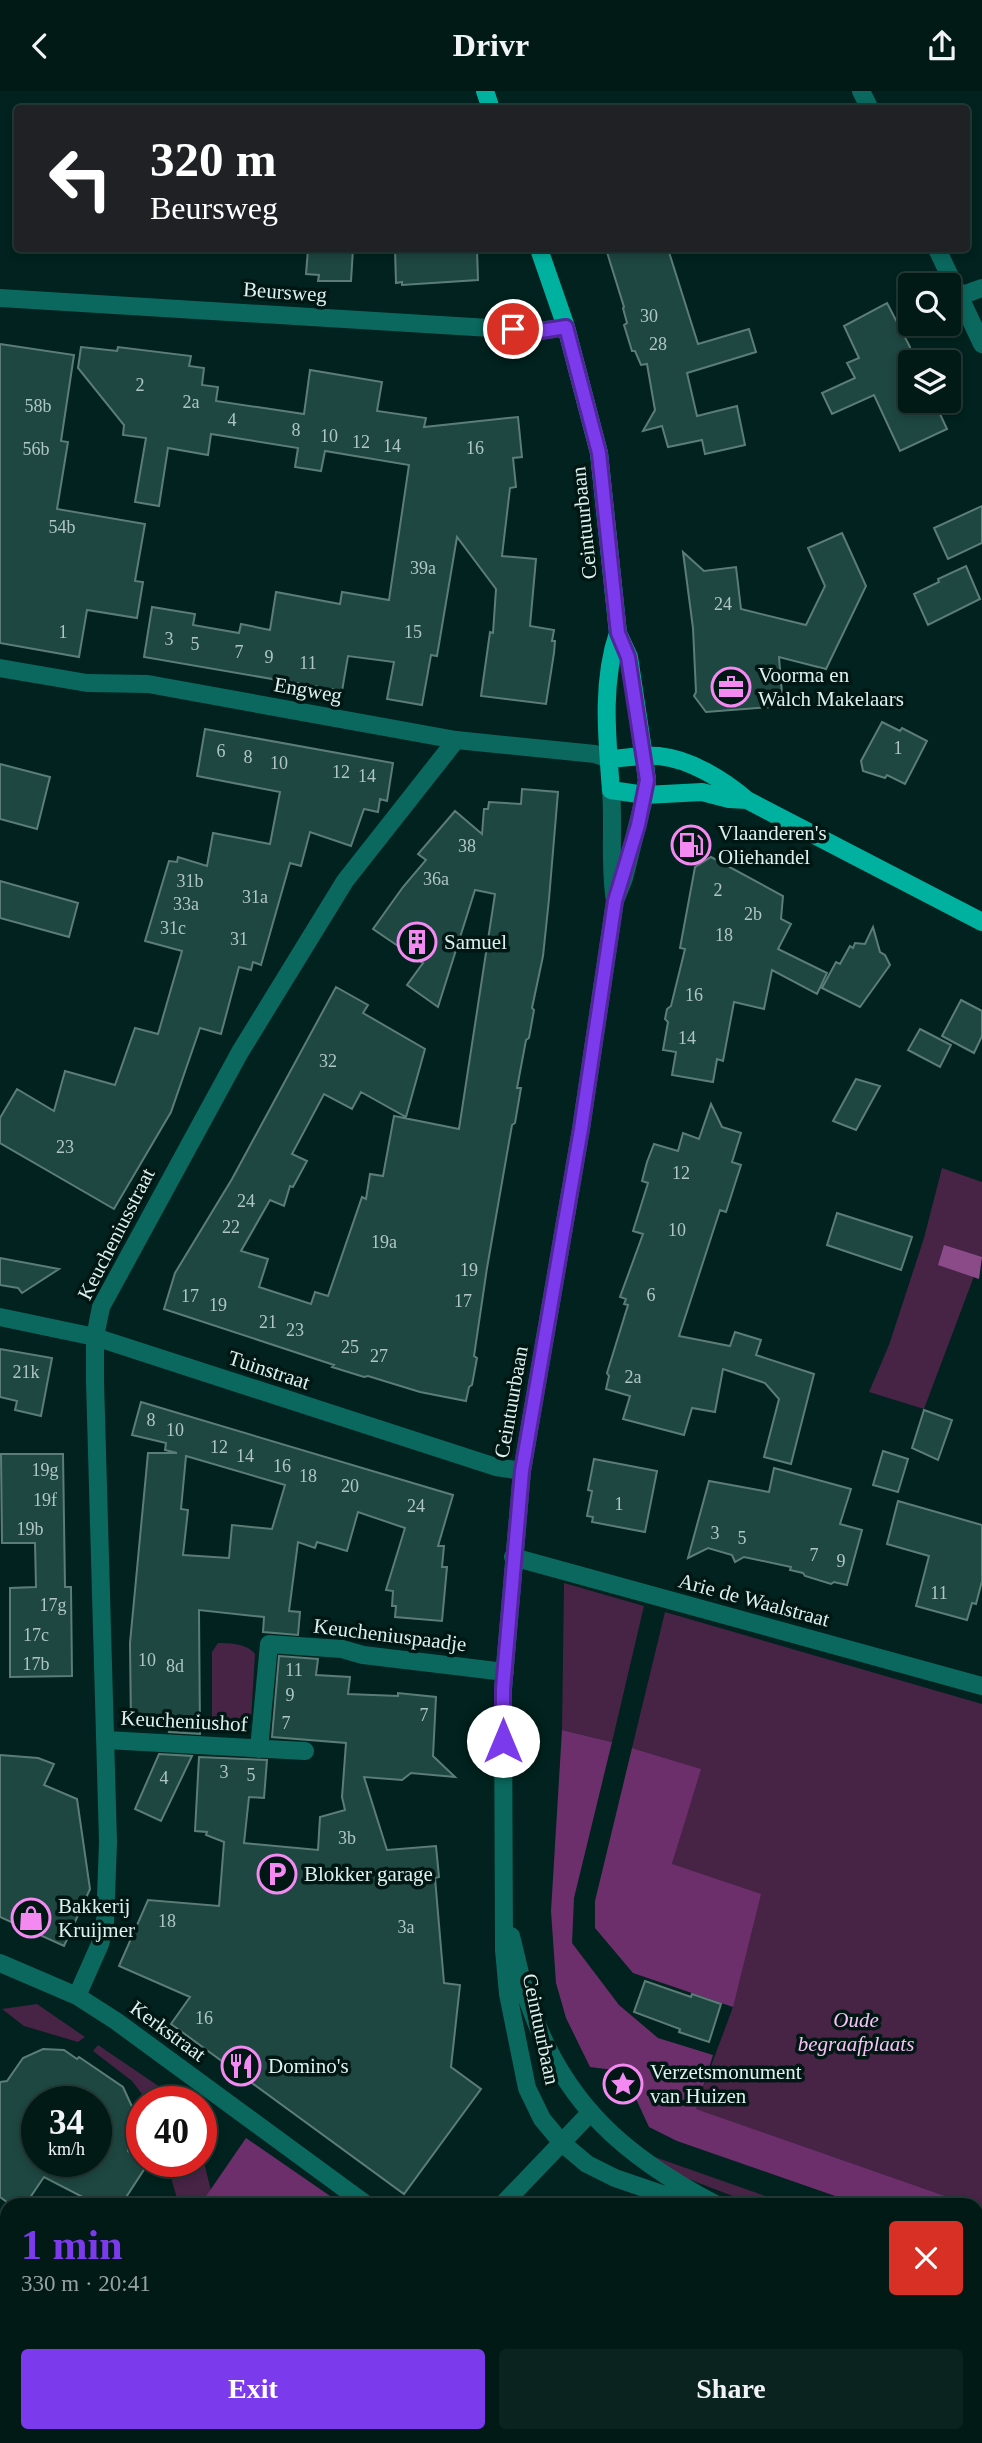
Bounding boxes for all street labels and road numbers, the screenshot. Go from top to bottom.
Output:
street label: Beursweg [242,277,328,307]
street label: Ceintuurbaan [566,465,602,581]
street label: Engweg [272,672,344,708]
street label: Keucheniusstraat [72,1164,160,1304]
street label: Ceintuurbaan [489,1344,533,1460]
street label: Tuinstraat [225,1346,313,1395]
street label: Arie de Waalstraat [676,1568,832,1632]
street label: Keucheniuspaadje [312,1614,468,1656]
street label: Keucheniushof [120,1706,248,1736]
street label: Ceintuurbaan [518,1971,565,2087]
street label: Kerkstraat [126,1996,211,2067]

